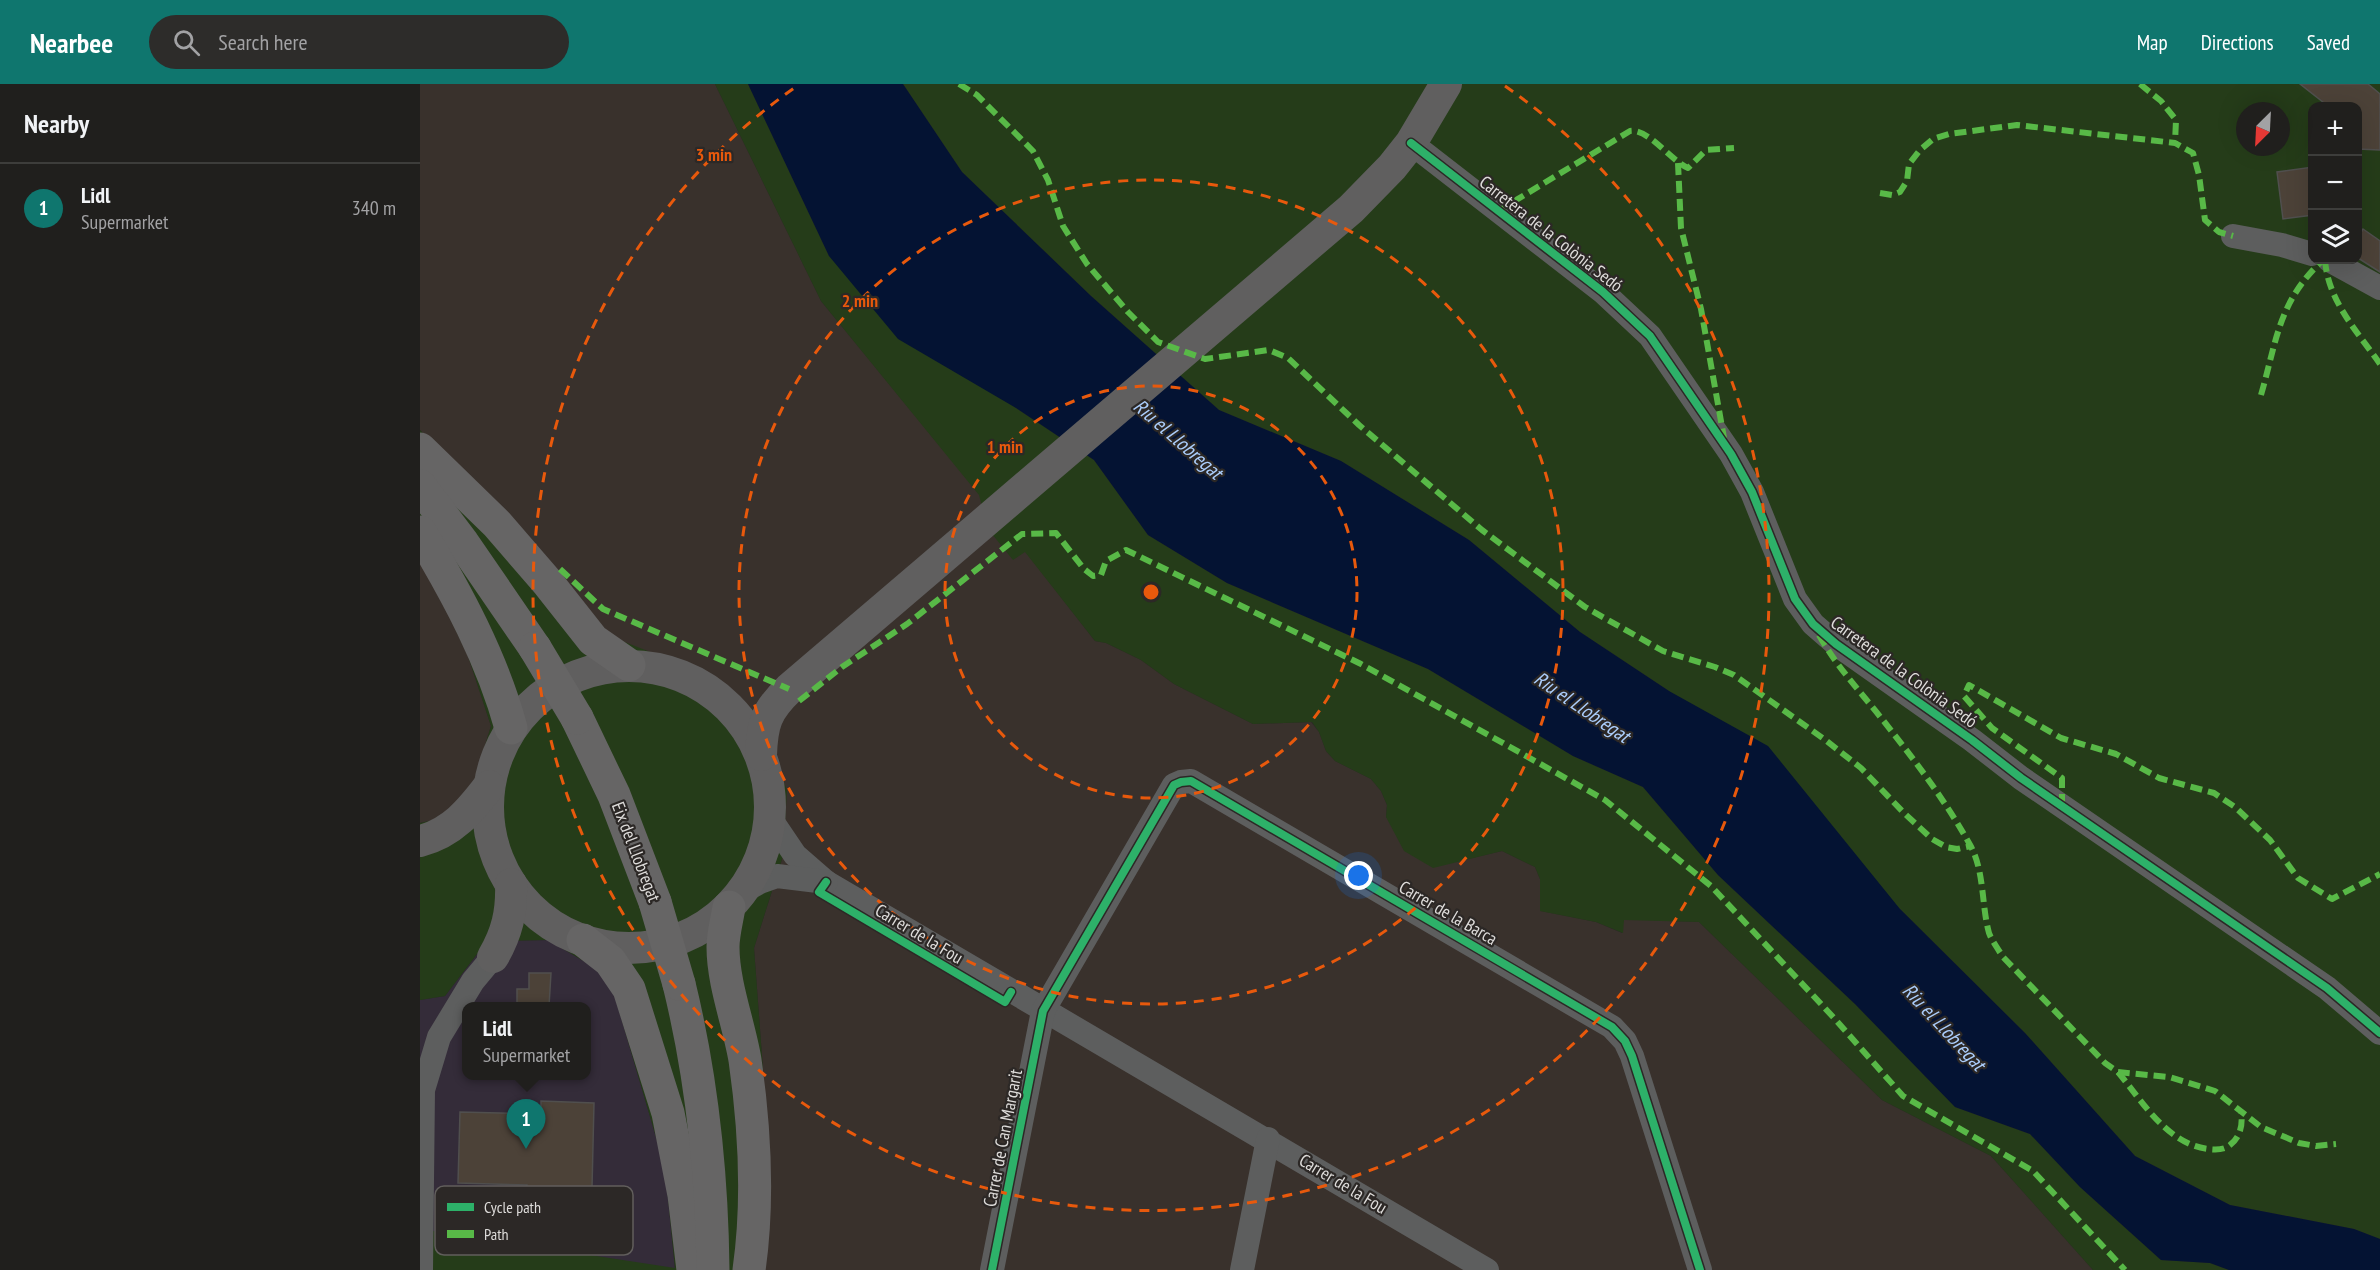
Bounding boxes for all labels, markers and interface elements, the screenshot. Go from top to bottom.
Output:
search box [149,15,569,69]
text: Nearbee [30,24,113,61]
icon: search [170,26,203,59]
text: Search here [218,28,308,56]
text: Map [2137,29,2168,56]
text: Directions [2201,29,2274,56]
text: Saved [2307,29,2350,56]
north arrow [2236,102,2290,156]
map controls [2308,102,2362,264]
button: + [2308,102,2362,156]
text: Nearby [24,107,89,140]
text: 3 min [696,143,732,166]
button: − [2308,156,2362,210]
street label: Carretera de la Colònia Sedó [1475,170,1628,297]
text: Lidl [81,181,110,209]
text: 1 [39,195,48,221]
text: 340 m [352,195,396,221]
text: Supermarket [81,209,169,235]
button: layers [2308,210,2362,264]
text: 2 min [842,289,878,312]
water label: Riu el Llobregat [1128,393,1230,487]
text: 1 min [987,435,1023,458]
centre of rings [1141,582,1161,602]
street label: Carretera de la Colònia Sedó [1826,611,1982,733]
water label: Riu el Llobregat [1529,665,1637,750]
street label: Eix del Llobregat [607,799,666,905]
your location [1344,861,1373,890]
street label: Carrer de la Barca [1395,875,1502,950]
street label: Carrer de la Fou [871,898,967,969]
water label: Riu el Llobregat [1897,978,1993,1078]
popup [462,1002,591,1080]
text: Lidl [483,1014,512,1042]
text: Supermarket [483,1042,570,1068]
street label: Carrer de Can Margarit [978,1067,1027,1209]
pin: 1 [506,1100,546,1149]
street label: Carrer de la Fou [1295,1148,1391,1219]
legend [435,1186,633,1255]
text: Cycle path [484,1197,541,1217]
text: Path [484,1224,509,1244]

